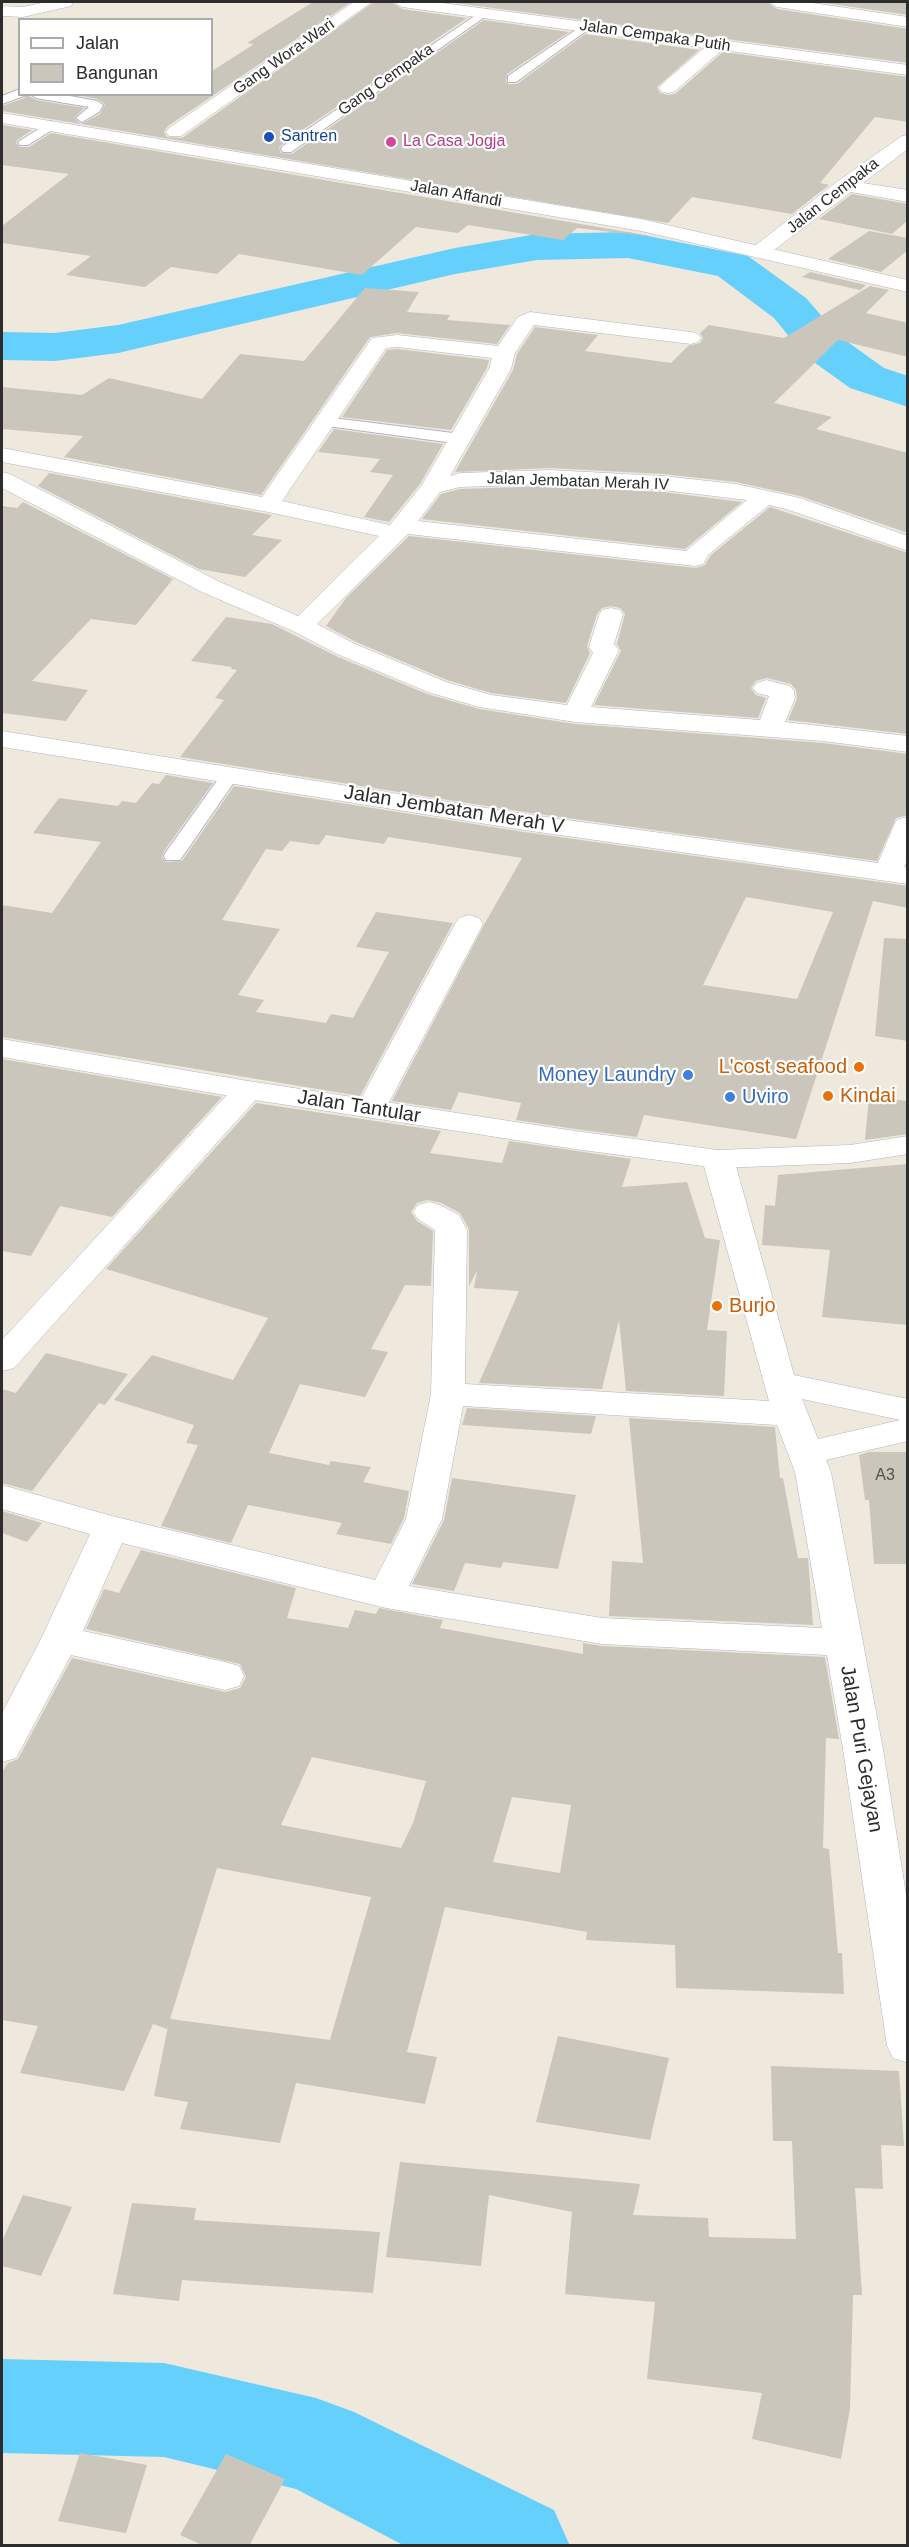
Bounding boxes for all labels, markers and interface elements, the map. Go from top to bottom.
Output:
street label: Gang Wora-Wari [230,15,338,99]
street label: Jalan Cempaka Putih [578,16,732,56]
legend [18,18,213,96]
text: Jalan [76,33,119,53]
street label: Gang Cempaka [335,40,437,120]
text: Bangunan [76,63,158,83]
place label: Santren [281,127,337,147]
marker: Santren [262,130,276,144]
place label: La Casa Jogja [403,132,505,152]
marker: La Casa Jogja [384,135,398,149]
street label: Jalan Cempaka [783,154,883,238]
street label: Jalan Affandi [409,177,503,211]
street label: Jalan Jembatan Merah IV [487,469,669,495]
street label: Jalan Jembatan Merah V [342,781,566,839]
place label: L'cost seafood [719,1055,847,1079]
marker: L'cost seafood [852,1060,866,1074]
place label: Money Laundry [538,1063,676,1087]
marker: Money Laundry [681,1068,695,1082]
place label: Kindai [840,1084,896,1108]
street label: Jalan Tantular [296,1085,422,1129]
place label: Uviro [742,1085,789,1109]
marker: Kindai [821,1089,835,1103]
marker: Uviro [723,1090,737,1104]
place label: Burjo [729,1294,776,1318]
marker: Burjo [710,1299,724,1313]
house number: A3 [875,1466,895,1486]
street label: Jalan Puri Gejayan [835,1664,887,1834]

